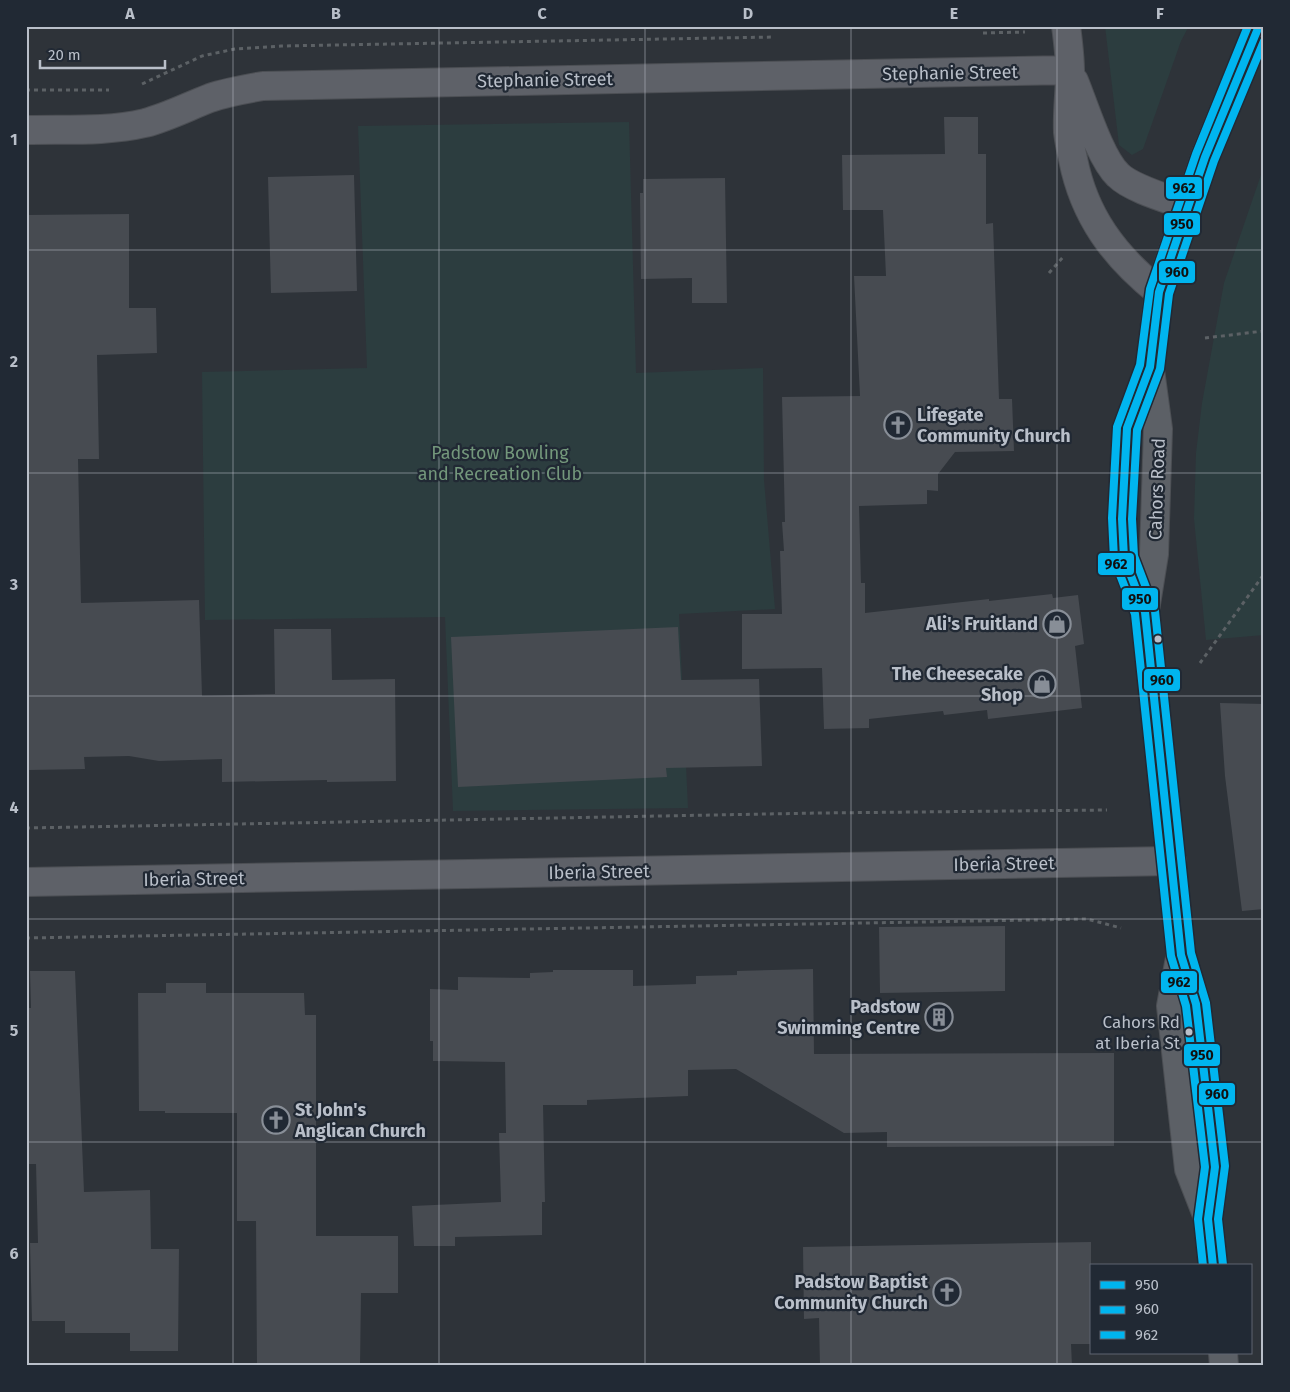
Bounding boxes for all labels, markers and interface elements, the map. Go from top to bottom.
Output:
text: A [124,4,135,23]
text: B [331,4,341,23]
text: C [537,4,547,23]
text: D [743,4,753,23]
text: E [950,4,958,23]
text: F [1156,4,1164,23]
scale bar [40,38,165,70]
text: 20 m [48,46,81,64]
street label: Stephanie Street [882,61,1019,85]
street label: Stephanie Street [477,68,614,92]
text: 1 [10,130,18,149]
line badge: 962 [1165,176,1203,200]
text: 962 [1173,180,1195,197]
line badge: 950 [1163,212,1201,236]
text: 950 [1170,216,1194,233]
line badge: 960 [1158,260,1196,284]
text: 960 [1165,264,1189,281]
text: 2 [10,352,18,371]
place label: Lifegate Community Church [917,404,1071,447]
church icon: Lifegate Community Church [883,410,913,440]
street label: Cahors Road [1144,438,1170,540]
park label: Padstow Bowling and Recreation Club [418,442,582,485]
line badge: 962 [1097,552,1135,576]
text: 962 [1105,556,1127,573]
text: 3 [9,575,18,594]
line badge: 950 [1121,587,1159,611]
text: 950 [1128,591,1152,608]
shop icon: Ali's Fruitland [1042,609,1072,639]
place label: Ali's Fruitland [925,613,1038,635]
unlabelled marker [1153,634,1163,644]
place label: The Cheesecake Shop [892,663,1023,706]
line badge: 960 [1143,668,1181,692]
shop icon: The Cheesecake Shop [1027,669,1057,699]
text: 960 [1150,672,1174,689]
text: 4 [9,798,19,817]
street label: Iberia Street [953,852,1055,876]
street label: Iberia Street [548,860,650,884]
street label: Iberia Street [143,867,245,891]
line badge: 962 [1160,970,1198,994]
text: 962 [1168,974,1190,991]
place label: Padstow Swimming Centre [777,996,921,1039]
building icon: Padstow Swimming Centre [924,1002,954,1032]
place label: Cahors Rd at Iberia St [1095,1012,1181,1054]
text: 5 [10,1021,19,1040]
marker: Cahors Rd at Iberia St [1184,1027,1194,1037]
line badge: 950 [1183,1043,1221,1067]
text: 950 [1190,1047,1214,1064]
line badge: 960 [1198,1082,1236,1106]
text: 960 [1205,1086,1229,1103]
place label: St John's Anglican Church [294,1099,426,1142]
church icon: St John's Anglican Church [261,1105,291,1135]
text: 6 [9,1244,19,1263]
legend [1090,1264,1252,1354]
place label: Padstow Baptist Community Church [774,1271,929,1314]
text: 950 [1135,1276,1159,1294]
church icon: Padstow Baptist Community Church [932,1277,962,1307]
text: 960 [1135,1300,1159,1318]
text: 962 [1135,1326,1158,1344]

